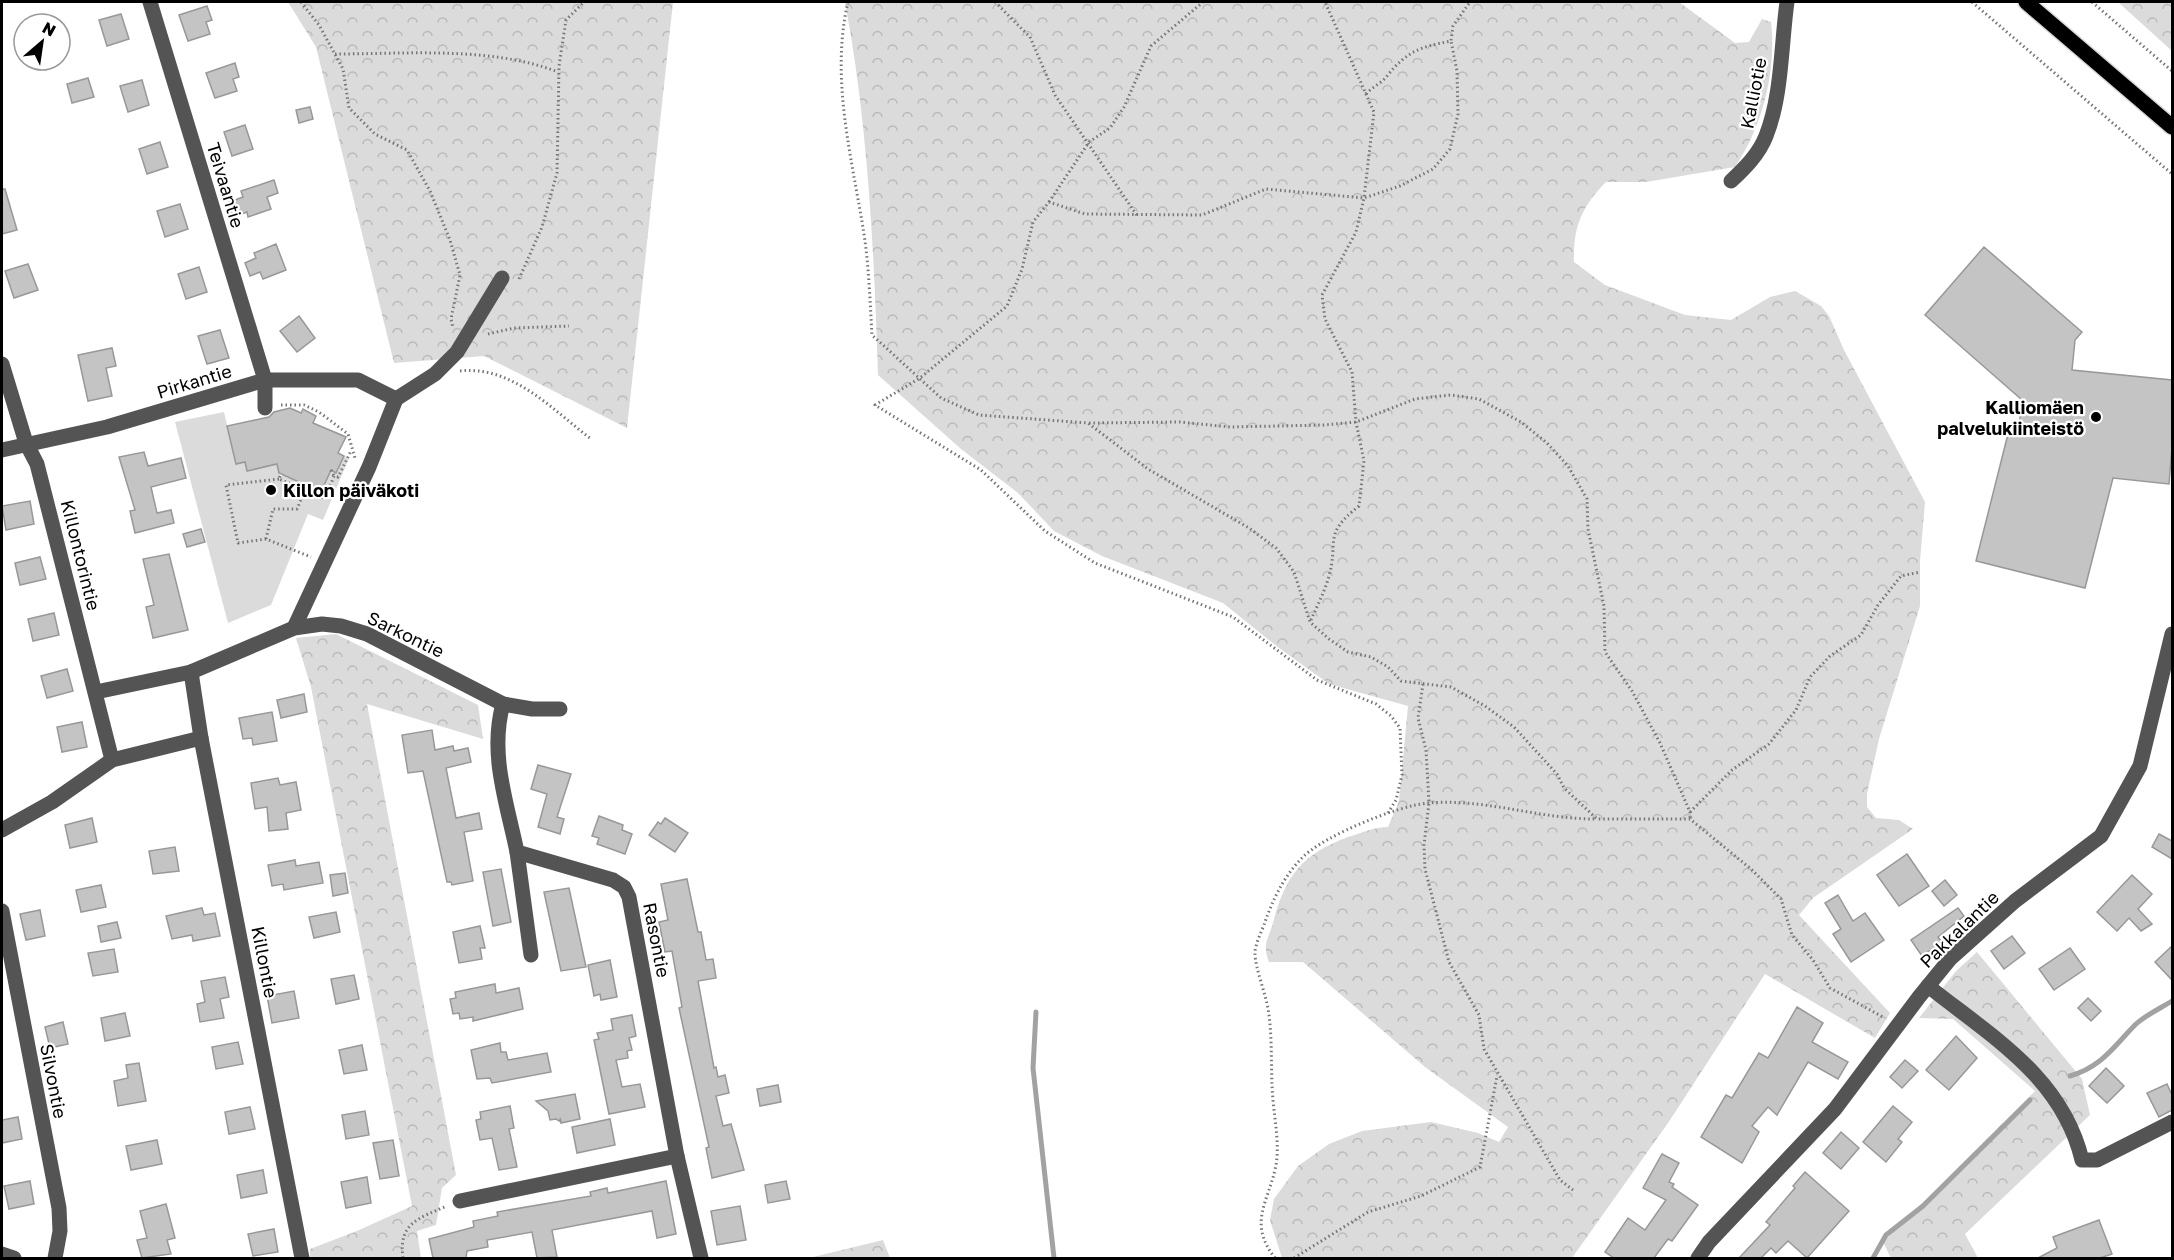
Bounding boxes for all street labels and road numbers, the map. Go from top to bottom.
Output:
street label: Kalliotie [1735,56,1771,130]
street label: Teivaantie [203,140,249,230]
street label: Pirkantie [154,359,234,403]
street label: Killontorintie [57,497,105,613]
street label: Sarkontie [364,606,448,662]
street label: Pakkalantie [1915,886,2003,972]
street label: Rasontie [639,901,675,979]
street label: Killontie [247,924,283,1000]
street label: Silvontie [36,1042,72,1120]

